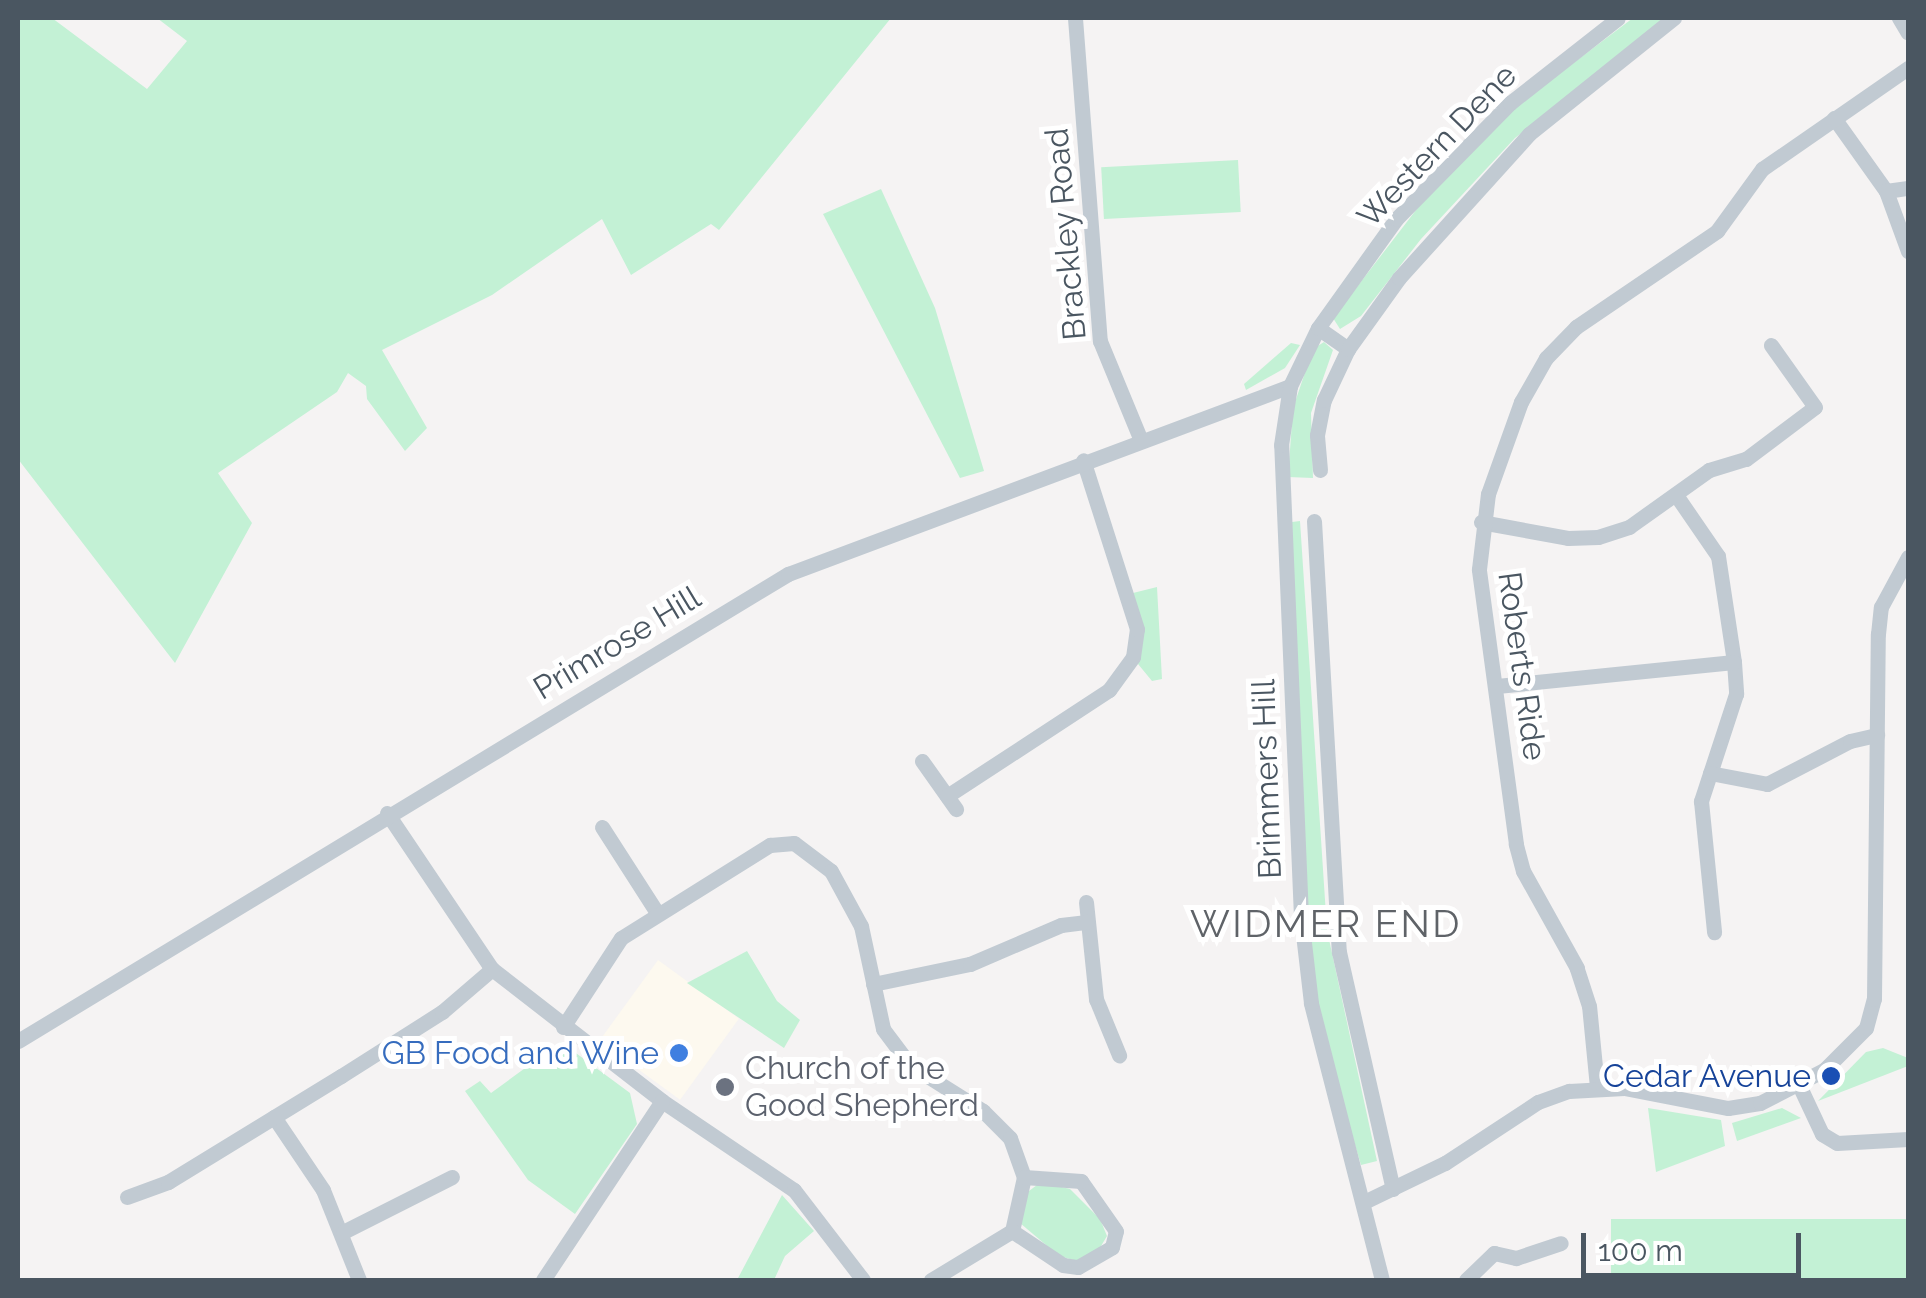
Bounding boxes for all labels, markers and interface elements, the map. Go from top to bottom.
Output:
street label: Western Dene [1350,56,1524,236]
street label: Brackley Road [1038,126,1094,342]
street label: Roberts Ride [1490,569,1554,763]
street label: Primrose Hill [527,578,707,708]
street label: Brimmers Hill [1244,678,1290,880]
district label: WIDMER END [1190,901,1462,947]
place label: GB Food and Wine [381,1034,659,1072]
marker: GB Food and Wine [668,1042,690,1064]
place label: Church of the Good Shepherd [745,1050,979,1125]
place label: Cedar Avenue [1601,1057,1811,1095]
marker: Cedar Avenue [1820,1065,1842,1087]
marker: Church of the Good Shepherd [714,1076,736,1098]
scale bar [1586,1213,1806,1275]
text: 100 m [1598,1233,1683,1268]

